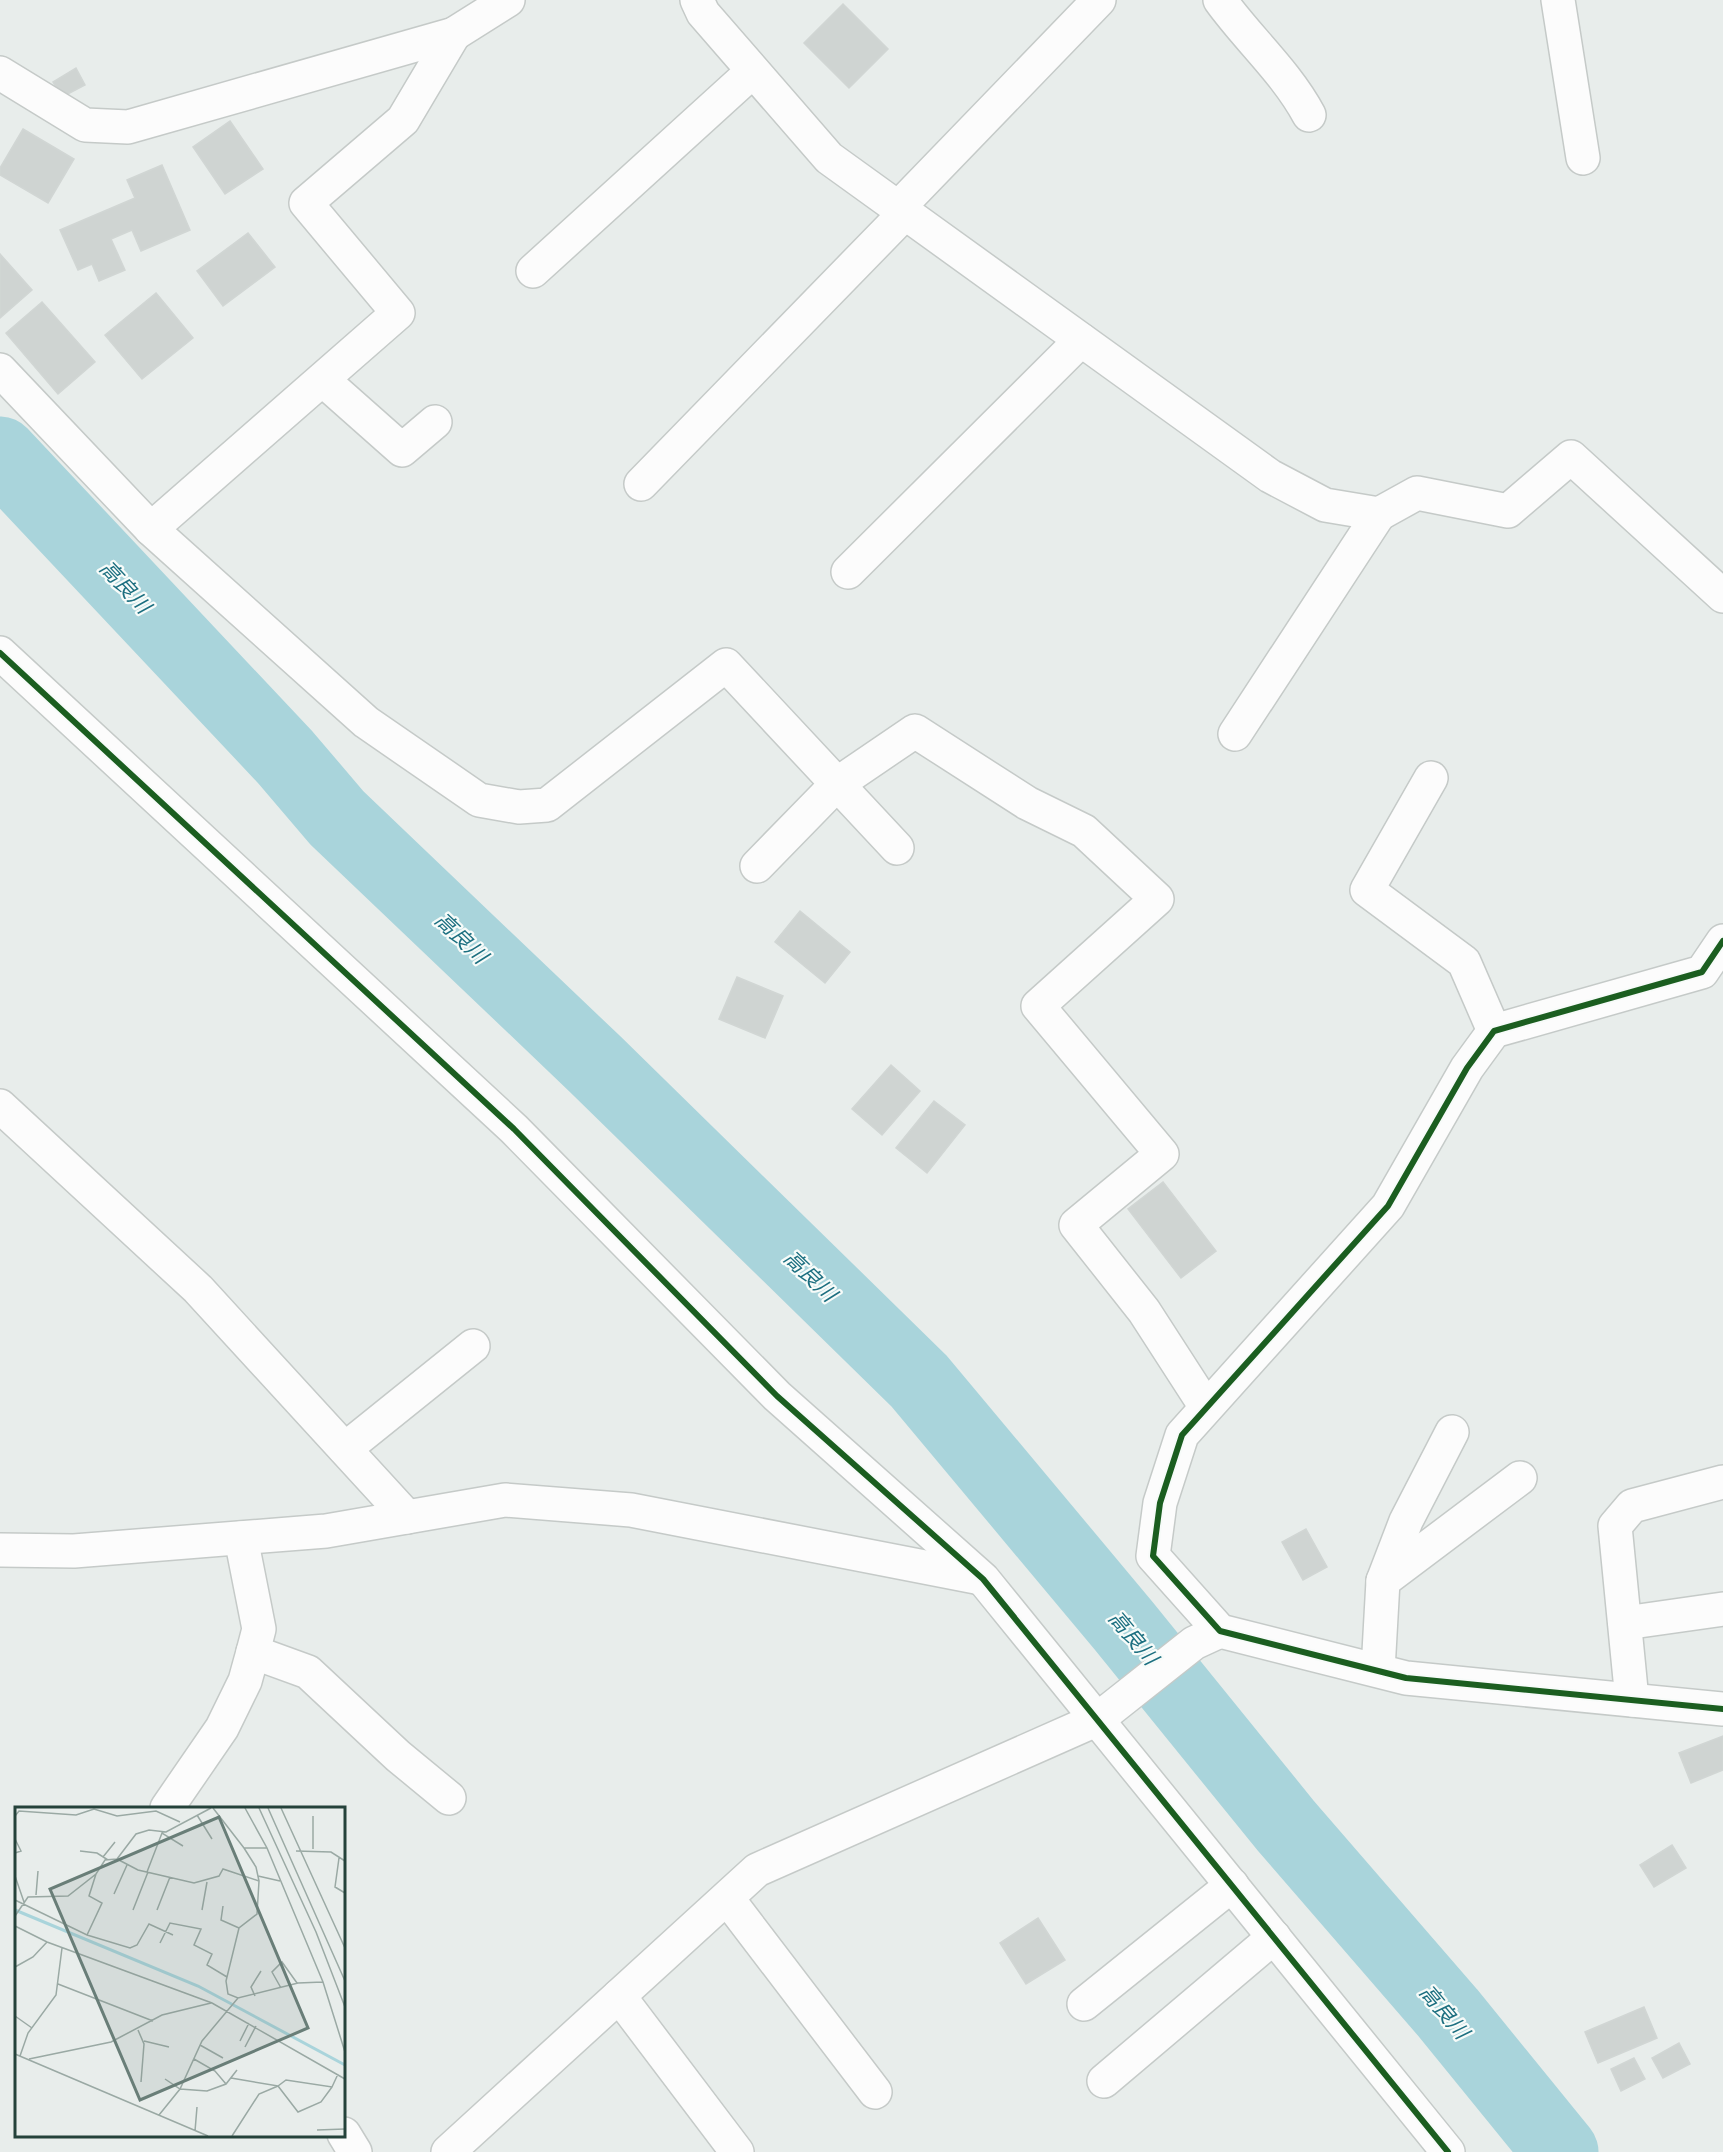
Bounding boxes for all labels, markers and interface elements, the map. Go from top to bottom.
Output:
water label: 高良川 [93,554,158,621]
water label: 高良川 [429,906,495,971]
water label: 高良川 [778,1244,844,1309]
water label: 高良川 [1102,1605,1165,1673]
inset map [15,1807,345,2137]
water label: 高良川 [1413,1979,1476,2047]

